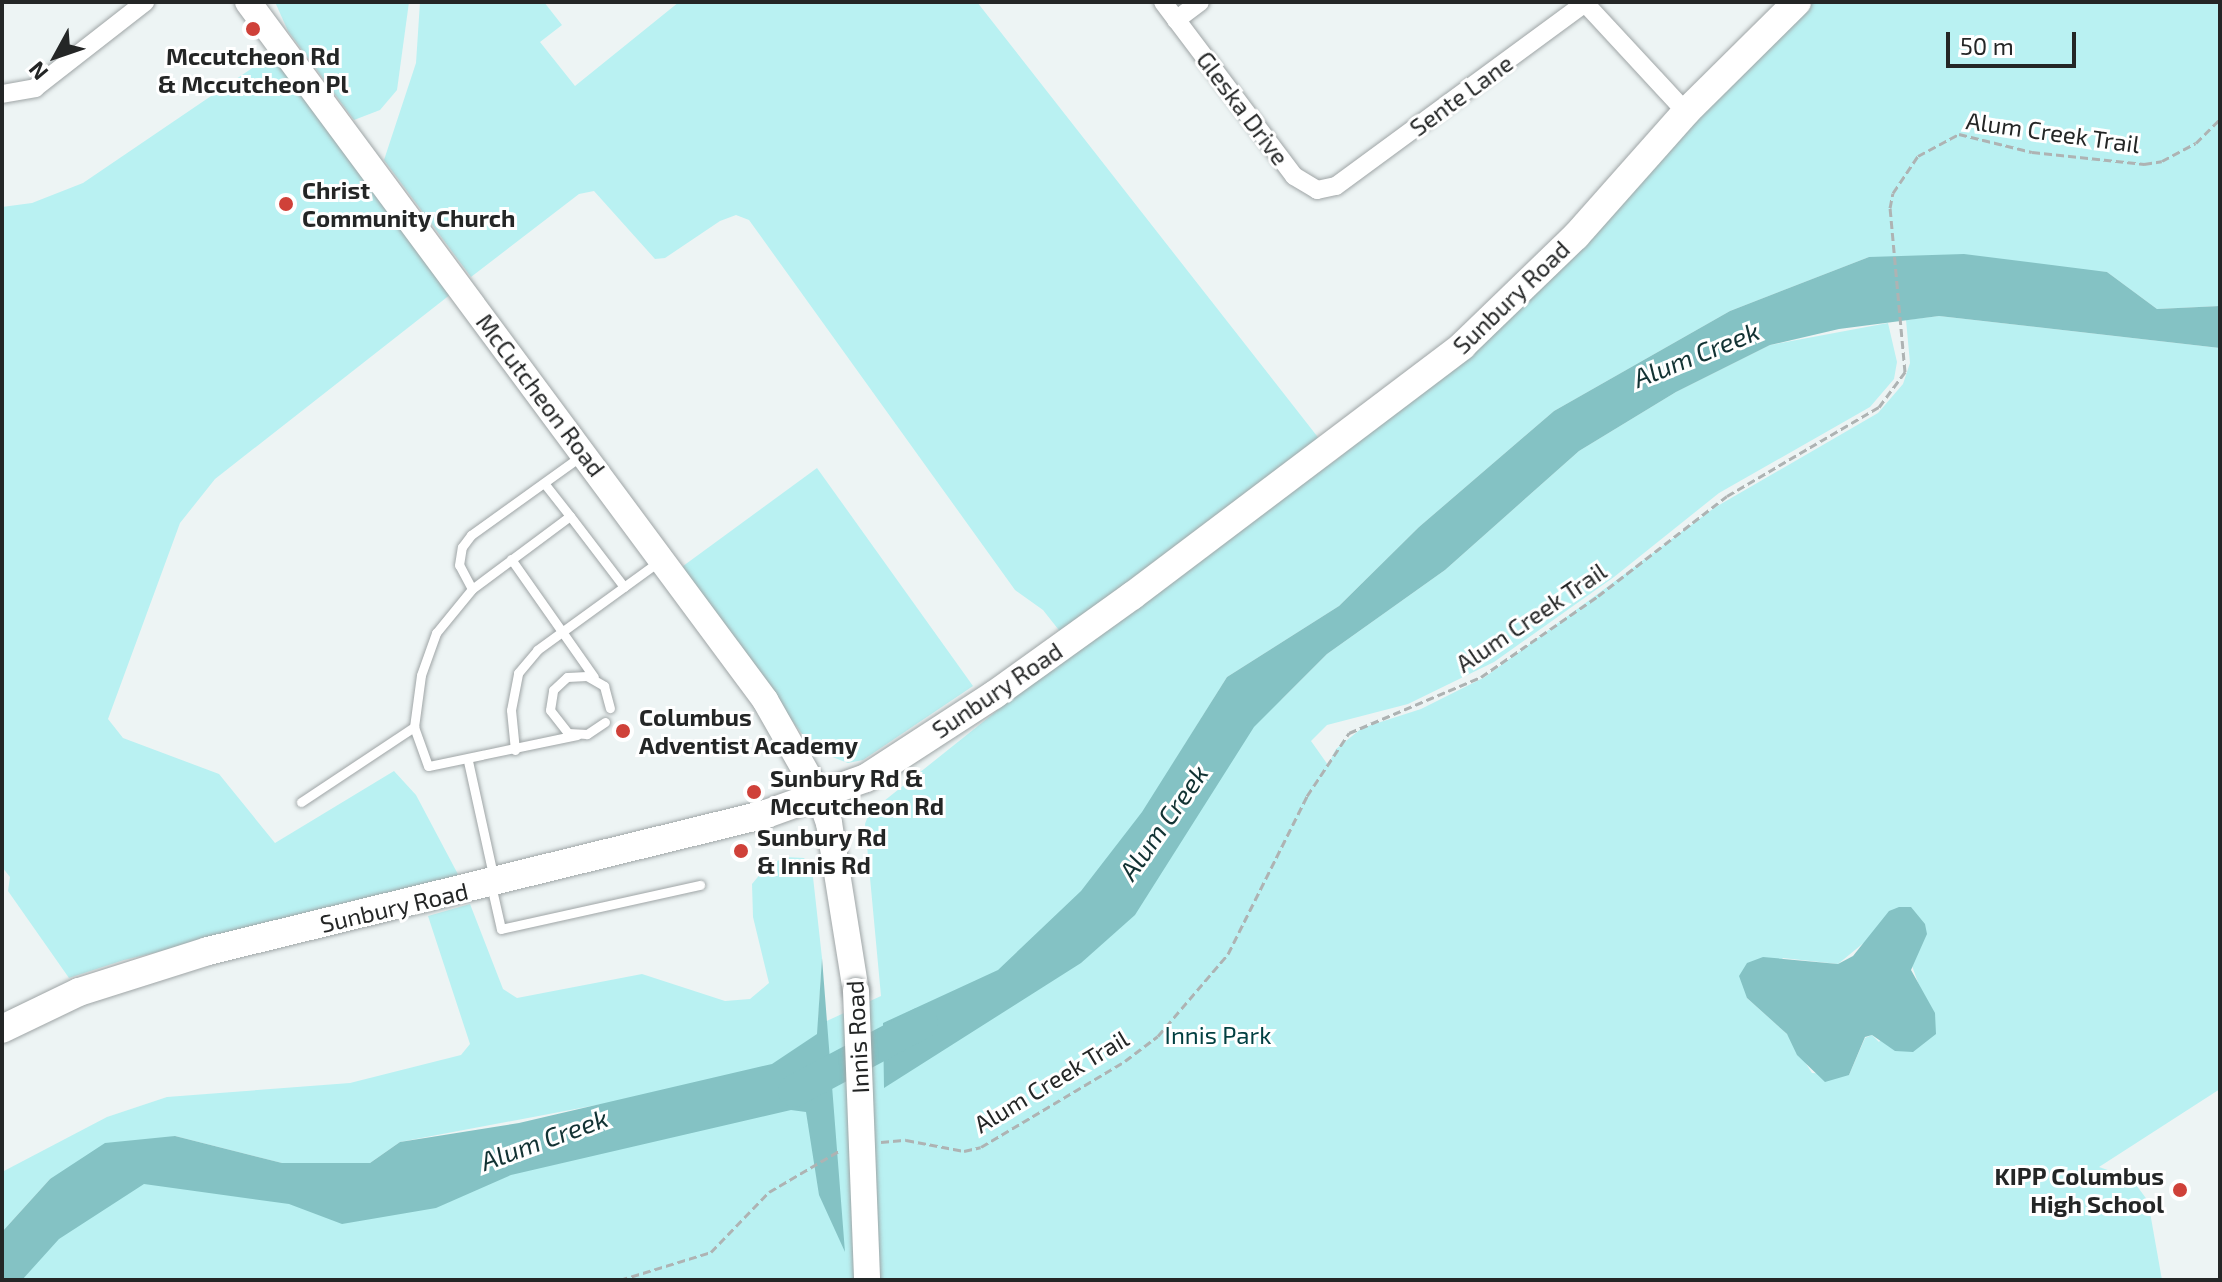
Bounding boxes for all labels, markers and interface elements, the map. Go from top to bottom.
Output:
north arrow [16,16,96,96]
scale bar [1950,16,2080,66]
marker: Mccutcheon Rd & Mccutcheon Pl [244,20,262,38]
text: 50 m [1960,31,2014,60]
place label: Mccutcheon Rd & Mccutcheon Pl [158,42,348,98]
street label: Gleska Drive [1191,45,1295,171]
street label: Sente Lane [1404,48,1518,142]
text: N [23,57,53,86]
street label: Alum Creek Trail [1964,105,2142,159]
place label: Christ Community Church [302,176,516,232]
marker: Christ Community Church [277,195,295,213]
street label: Sunbury Road [1447,234,1575,360]
street label: McCutcheon Road [471,308,611,482]
water label: Alum Creek [1628,315,1764,393]
street label: Alum Creek Trail [1450,556,1612,678]
street label: Sunbury Road [926,636,1068,744]
place label: Columbus Adventist Academy [639,703,859,759]
marker: Columbus Adventist Academy [614,722,632,740]
water label: Alum Creek [1112,758,1214,886]
place label: Sunbury Rd & Mccutcheon Rd [770,764,944,820]
marker: Sunbury Rd & Mccutcheon Rd [745,783,763,801]
place label: Sunbury Rd & Innis Rd [757,823,887,879]
marker: Sunbury Rd & Innis Rd [732,842,750,860]
street label: Sunbury Road [317,876,471,938]
street label: Innis Road [840,980,874,1094]
park label: Innis Park [1165,1021,1271,1049]
street label: Alum Creek Trail [968,1023,1134,1139]
water label: Alum Creek [476,1102,612,1176]
place label: KIPP Columbus High School [1994,1162,2164,1218]
marker: KIPP Columbus High School [2171,1181,2189,1199]

